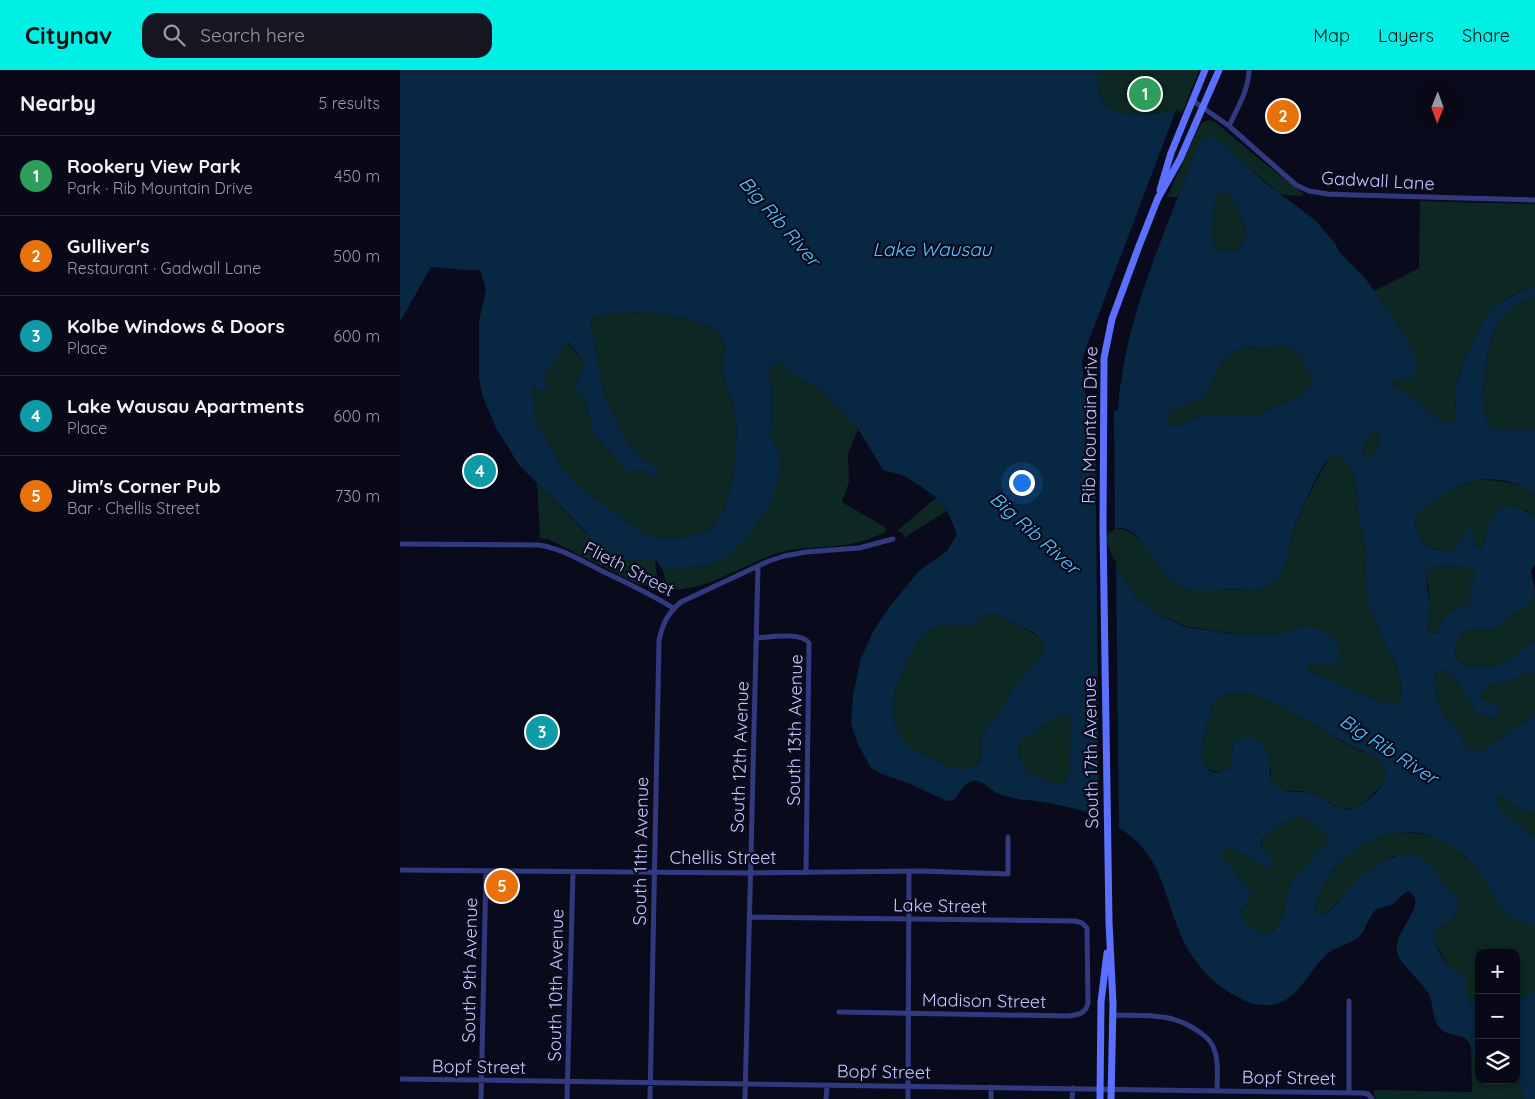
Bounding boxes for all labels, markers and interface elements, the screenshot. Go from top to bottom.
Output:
search box [142,13,492,58]
text: Citynav [25,20,112,50]
icon: search [160,21,188,49]
text: Search here [200,23,305,47]
text: Map [1313,24,1350,47]
text: Layers [1378,24,1434,47]
text: Share [1462,24,1510,47]
pin: 1 [1129,75,1161,113]
north arrow [1415,85,1460,130]
text: Nearby [20,90,96,116]
text: 5 results [319,93,380,113]
pin: 2 [1267,97,1299,135]
text: Rookery View Park [67,154,241,178]
text: 1 [33,166,39,186]
text: 450 m [334,166,380,186]
street label: Gadwall Lane [1321,166,1435,195]
water label: Big Rib River [734,171,827,273]
text: Park · Rib Mountain Drive [67,178,253,198]
text: Gulliver's [67,234,149,258]
water label: Lake Wausau [873,237,993,261]
text: 2 [31,246,41,266]
text: 500 m [333,246,380,266]
text: Restaurant · Gadwall Lane [67,258,261,278]
text: Kolbe Windows & Doors [67,314,285,338]
text: 3 [32,326,40,346]
text: 600 m [333,326,380,346]
text: Place [67,338,107,358]
street label: Rib Mountain Drive [1077,346,1102,504]
text: Lake Wausau Apartments [67,394,304,418]
text: 4 [31,406,41,426]
text: 600 m [333,406,380,426]
text: Place [67,418,107,438]
pin: 4 [464,452,496,490]
your location [1009,470,1035,496]
text: Jim's Corner Pub [67,474,221,498]
text: 5 [31,486,41,506]
text: 730 m [335,486,380,506]
water label: Big Rib River [985,487,1087,581]
text: Bar · Chellis Street [67,498,200,518]
street label: Flieth Street [580,536,678,601]
street label: South 13th Avenue [782,654,807,806]
street label: South 17th Avenue [1078,677,1103,829]
street label: South 12th Avenue [725,681,754,833]
water label: Big Rib River [1336,708,1445,791]
pin: 3 [526,713,558,751]
street label: South 11th Avenue [628,777,653,925]
street label: Chellis Street [670,846,776,869]
pin: 5 [486,867,518,905]
street label: Lake Street [893,893,987,918]
street label: South 9th Avenue [457,897,482,1043]
street label: South 10th Avenue [543,908,568,1062]
map controls [1475,949,1520,1084]
button: + [1475,949,1520,994]
street label: Madison Street [922,988,1046,1013]
button: − [1475,994,1520,1039]
button: layers [1475,1039,1520,1084]
street label: Bopf Street [432,1054,526,1079]
street label: Bopf Street [837,1059,931,1084]
street label: Bopf Street [1242,1065,1336,1090]

